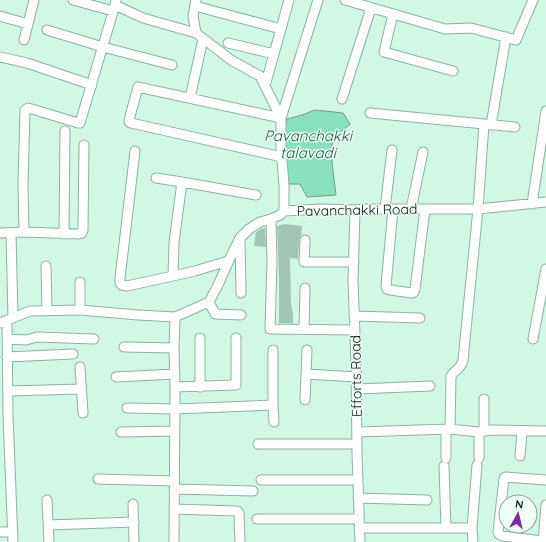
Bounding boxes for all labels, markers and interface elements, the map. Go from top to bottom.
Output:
water label: Pavanchakki talavadi [264,126,354,162]
street label: Pavanchakki Road [297,200,417,220]
street label: Efforts Road [346,335,366,417]
north arrow [498,494,538,534]
text: N [514,497,524,512]

